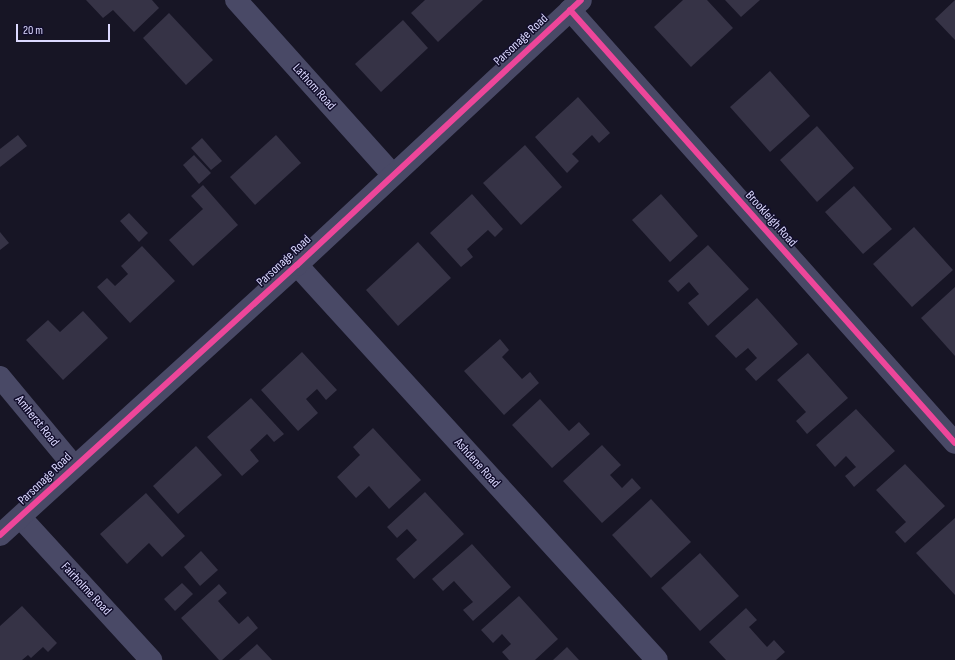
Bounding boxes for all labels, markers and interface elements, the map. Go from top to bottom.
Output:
street label: Parsonage Road [491,11,551,69]
scale bar [18,16,112,42]
text: 20 m [23,23,43,38]
street label: Lathom Road [289,61,339,113]
street label: Brookleigh Road [742,188,800,250]
street label: Parsonage Road [254,232,314,290]
street label: Amherst Road [12,392,62,450]
street label: Ashdene Road [451,435,503,491]
street label: Parsonage Road [15,450,75,508]
street label: Fairholme Road [58,559,114,619]

